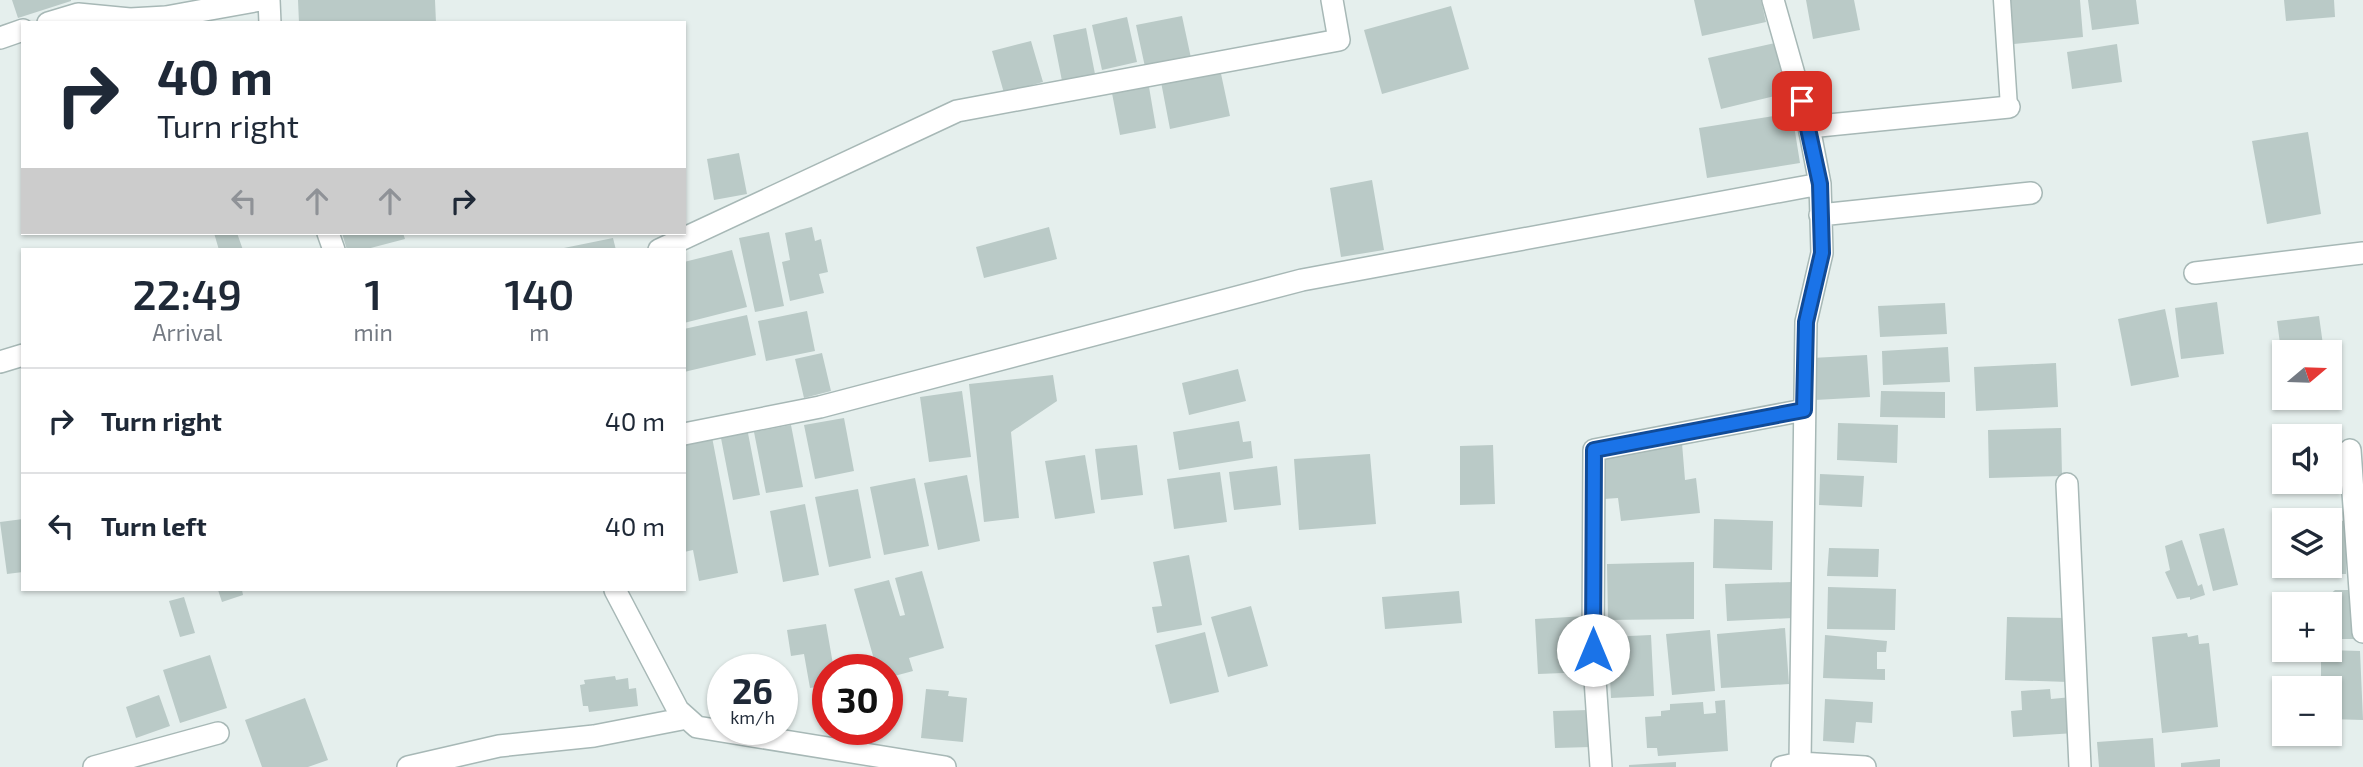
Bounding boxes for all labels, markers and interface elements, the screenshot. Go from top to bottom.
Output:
text: 40 m [157,46,273,105]
icon: right [42,49,133,140]
pin [1772,71,1832,131]
icon: arrive [1783,82,1821,120]
text: Turn right [157,106,299,144]
icon: left [225,182,263,220]
icon: ahead [298,182,336,220]
icon: ahead [371,182,409,220]
icon: right [444,182,482,220]
text: 22:49 [133,268,242,318]
text: 1 [364,268,382,318]
text: 140 [504,268,574,318]
text: Arrival [152,318,222,346]
text: min [354,318,393,346]
text: m [529,318,549,346]
north arrow [2272,340,2342,410]
map controls [2272,340,2342,746]
icon: right [42,402,80,440]
text: Turn right [101,405,222,436]
text: 40 m [605,405,665,436]
button: sound [2272,424,2342,494]
icon: left [42,507,80,545]
button: layers [2272,508,2342,578]
text: Turn left [101,510,207,541]
text: 40 m [605,510,665,541]
button: + [2272,592,2342,662]
position arrow [1556,613,1630,687]
speed limit sign: 30 [812,654,903,745]
text: 26 [732,669,773,711]
button: − [2272,676,2342,746]
text: km/h [730,706,775,728]

